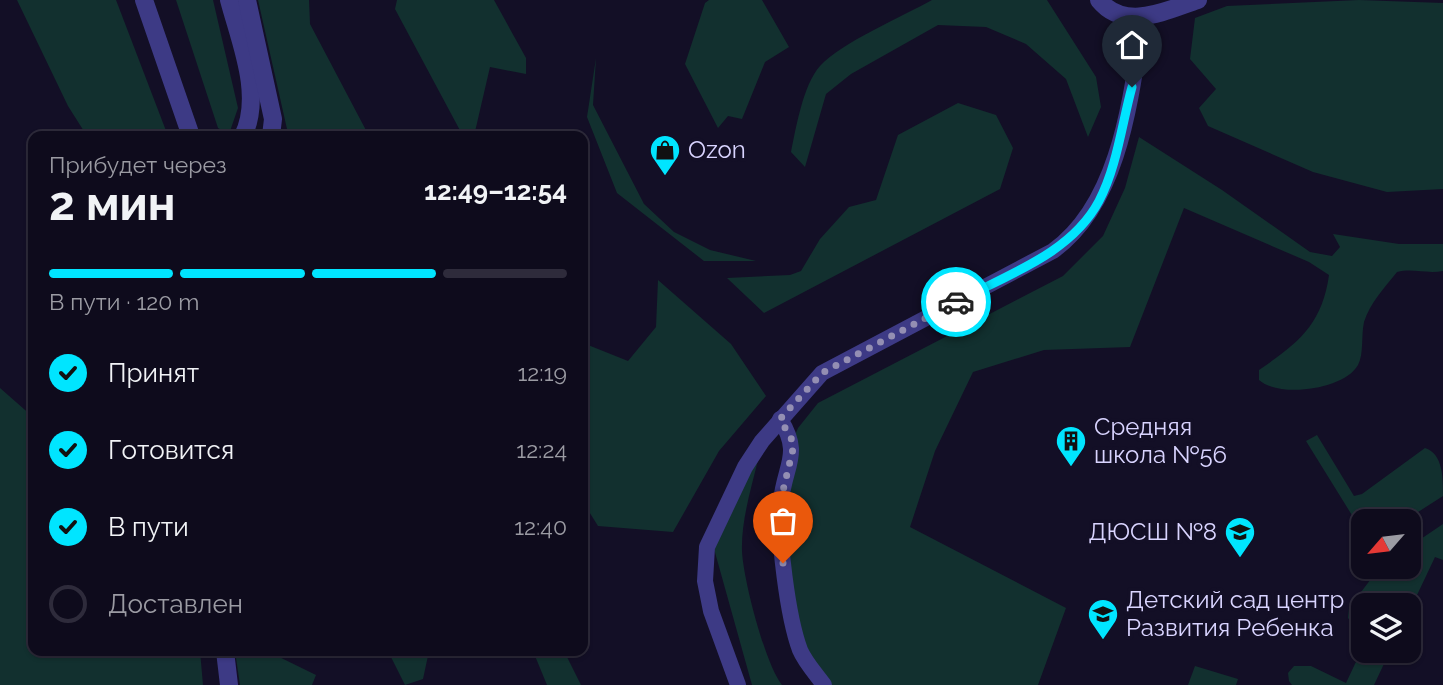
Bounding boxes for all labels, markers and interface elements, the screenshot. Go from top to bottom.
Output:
pin [1102,15,1162,87]
icon: home [1113,26,1151,64]
shop icon: Ozon [648,133,682,177]
place label: Ozon [688,135,746,164]
text: Прибудет через [49,151,227,178]
text: 12:49–12:54 [424,176,567,206]
text: 2 мин [49,177,176,231]
courier [921,267,991,337]
icon: car [937,283,975,321]
text: В пути · 120 m [49,288,199,315]
icon: check [49,354,87,392]
text: Принят [108,358,199,388]
text: 12:19 [518,359,567,386]
place label: Средняя школа №56 [1094,412,1227,469]
building icon: Средняя школа №56 [1054,424,1088,468]
icon: check [49,431,87,469]
text: Готовится [108,435,234,465]
text: 12:24 [516,436,567,463]
pin [753,491,813,563]
icon: bag [764,502,802,540]
icon: check [49,508,87,546]
north arrow [1351,509,1421,579]
map controls [1351,509,1421,663]
text: В пути [108,512,189,542]
text: 12:40 [514,513,567,540]
school or university icon: ДЮСШ №8 [1223,515,1257,559]
place label: ДЮСШ №8 [1089,517,1217,546]
place label: Детский сад центр Развития Ребенка [1126,585,1344,642]
text: Доставлен [108,589,243,619]
button: layers [1351,593,1421,663]
school or university icon: Детский сад центр Развития Ребенка [1086,597,1120,641]

